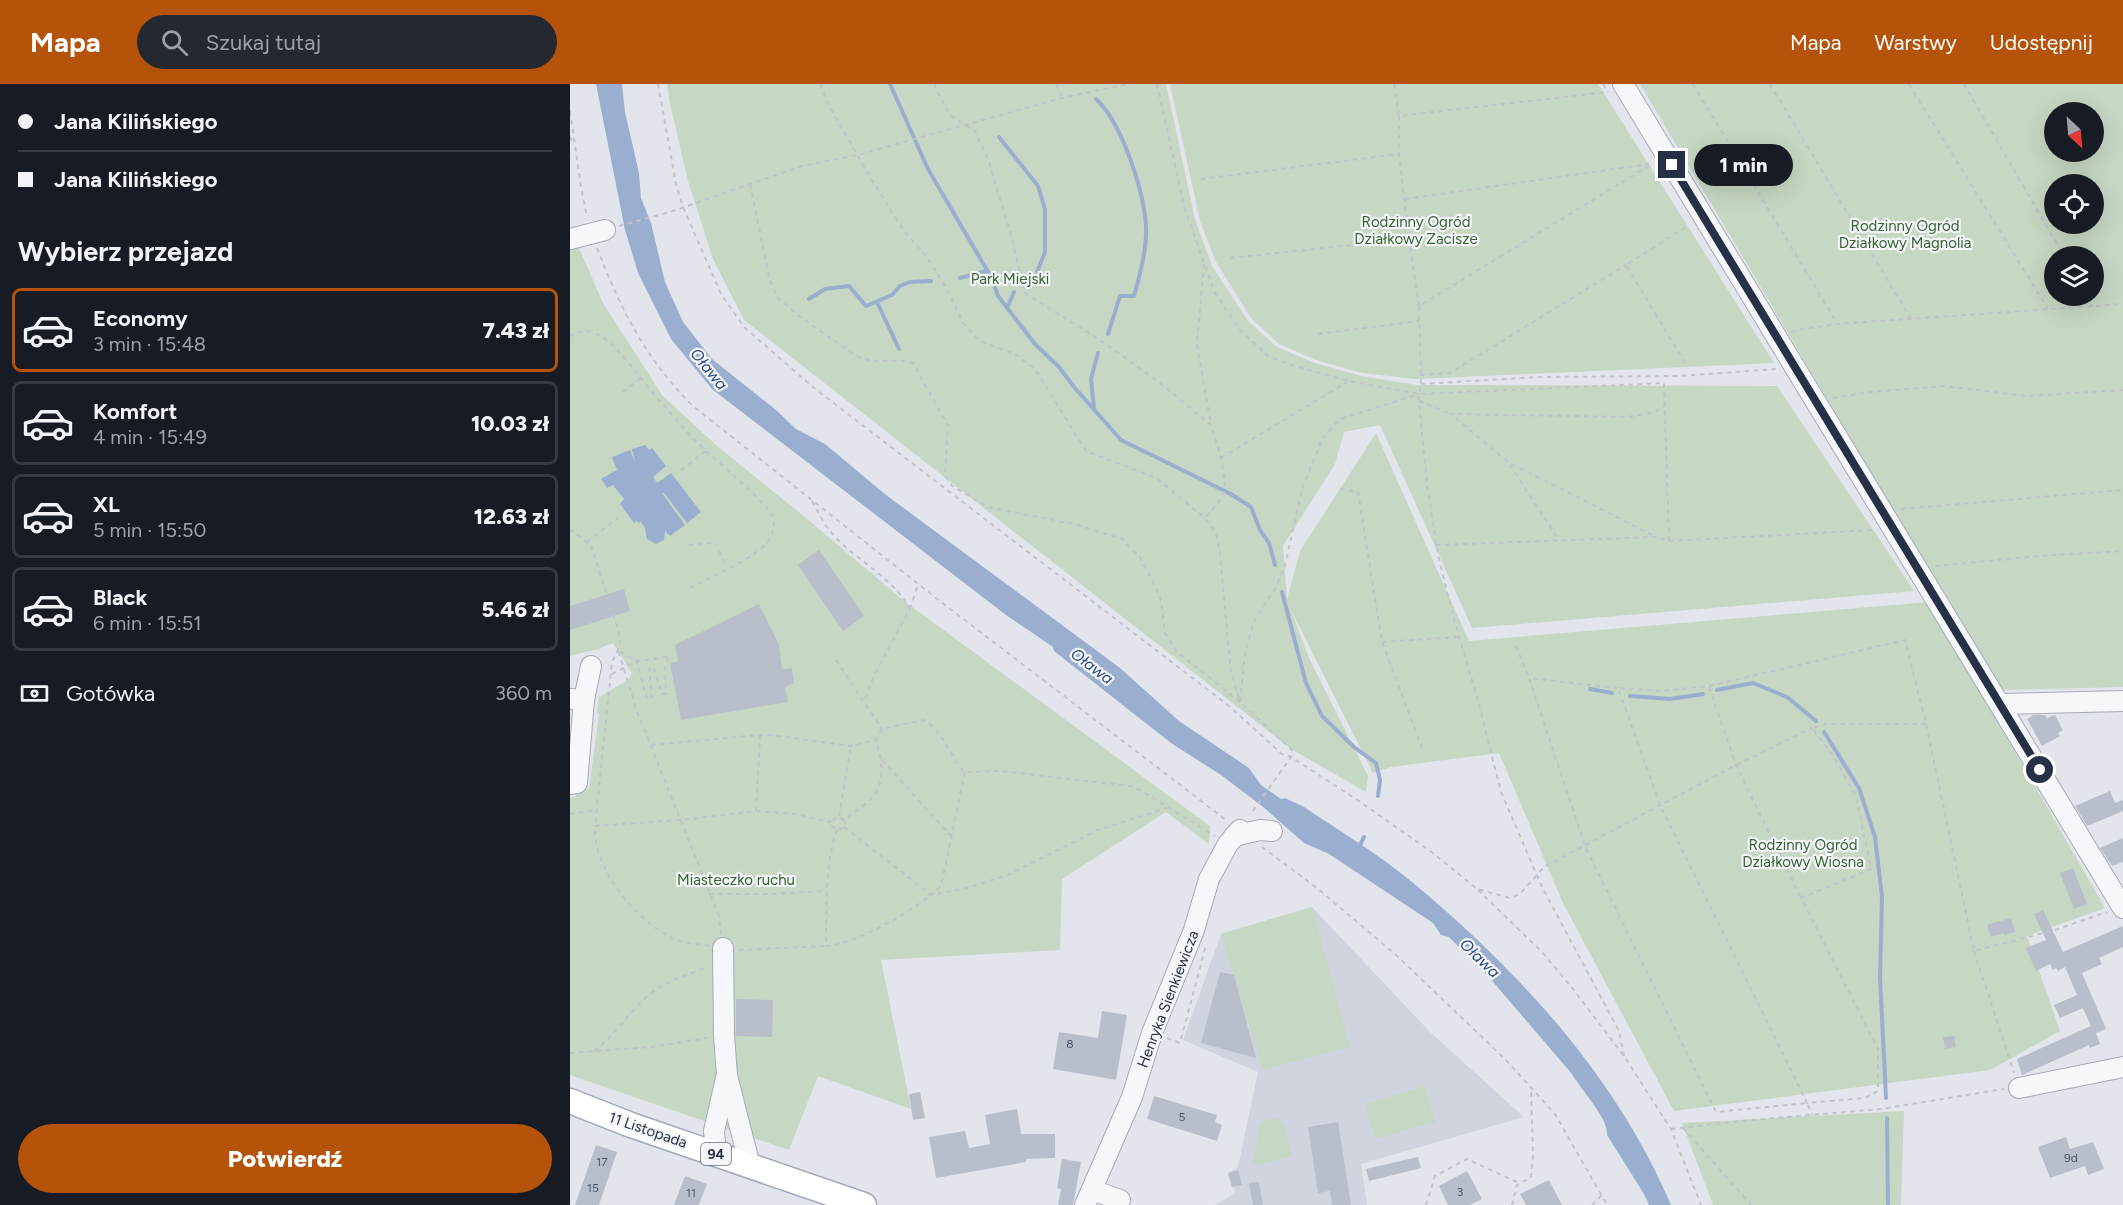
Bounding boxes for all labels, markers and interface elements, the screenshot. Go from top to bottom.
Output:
search box [137,15,557,69]
text: Mapa [30,25,101,59]
icon: search [158,26,191,59]
text: Szukaj tutaj [206,29,321,56]
text: Mapa [1790,30,1841,55]
text: Warstwy [1874,30,1957,55]
text: Udostępnij [1990,30,2093,55]
north arrow [2044,102,2104,162]
map controls [2044,102,2104,306]
text: Jana Kilińskiego [54,108,217,135]
callout: 1 min [1693,144,1792,186]
route end [1658,151,1685,178]
text: 1 min [1720,153,1767,177]
text: Jana Kilińskiego [54,166,217,193]
button: locate [2044,174,2104,234]
park label: Rodzinny Ogród Działkowy Zacisze [1354,213,1478,248]
park label: Rodzinny Ogród Działkowy Magnolia [1839,217,1971,252]
text: Wybierz przejazd [18,235,233,268]
button: layers [2044,246,2104,306]
park label: Park Miejski [971,270,1049,288]
icon: car [21,303,75,357]
text: Economy [93,305,188,332]
text: 7.43 zł [482,317,549,344]
text: 3 min · 15:48 [93,332,206,356]
water label: Oława [686,344,732,394]
icon: car [21,396,75,450]
text: Komfort [93,398,177,425]
text: 10.03 zł [471,410,549,437]
text: 4 min · 15:49 [93,425,207,449]
icon: car [21,489,75,543]
text: XL [93,491,120,518]
text: 12.63 zł [474,503,549,530]
text: 5 min · 15:50 [93,518,206,542]
icon: car [21,582,75,636]
text: Black [93,584,147,611]
text: 5.46 zł [481,596,549,623]
text: 6 min · 15:51 [93,611,202,635]
water label: Oława [1067,644,1117,688]
icon: cash [18,677,51,710]
text: Gotówka [66,680,155,707]
text: 360 m [495,681,552,705]
route start [2026,756,2053,783]
park label: Rodzinny Ogród Działkowy Wiosna [1742,836,1864,871]
park label: Miasteczko ruchu [677,871,795,889]
street label: Henryka Sienkiewicza [1134,928,1202,1070]
water label: Oława [1456,934,1504,982]
house number: 8 [1066,1037,1074,1051]
street label: 11 Listopada [606,1108,690,1152]
house number: 5 [1179,1110,1186,1124]
button: Potwierdź [18,1124,552,1193]
road number: 94 [701,1143,731,1165]
house number: 9d [2064,1151,2078,1165]
house number: 17 [596,1155,608,1169]
house number: 15 [587,1181,599,1195]
house number: 3 [1457,1185,1463,1199]
house number: 11 [686,1186,696,1200]

